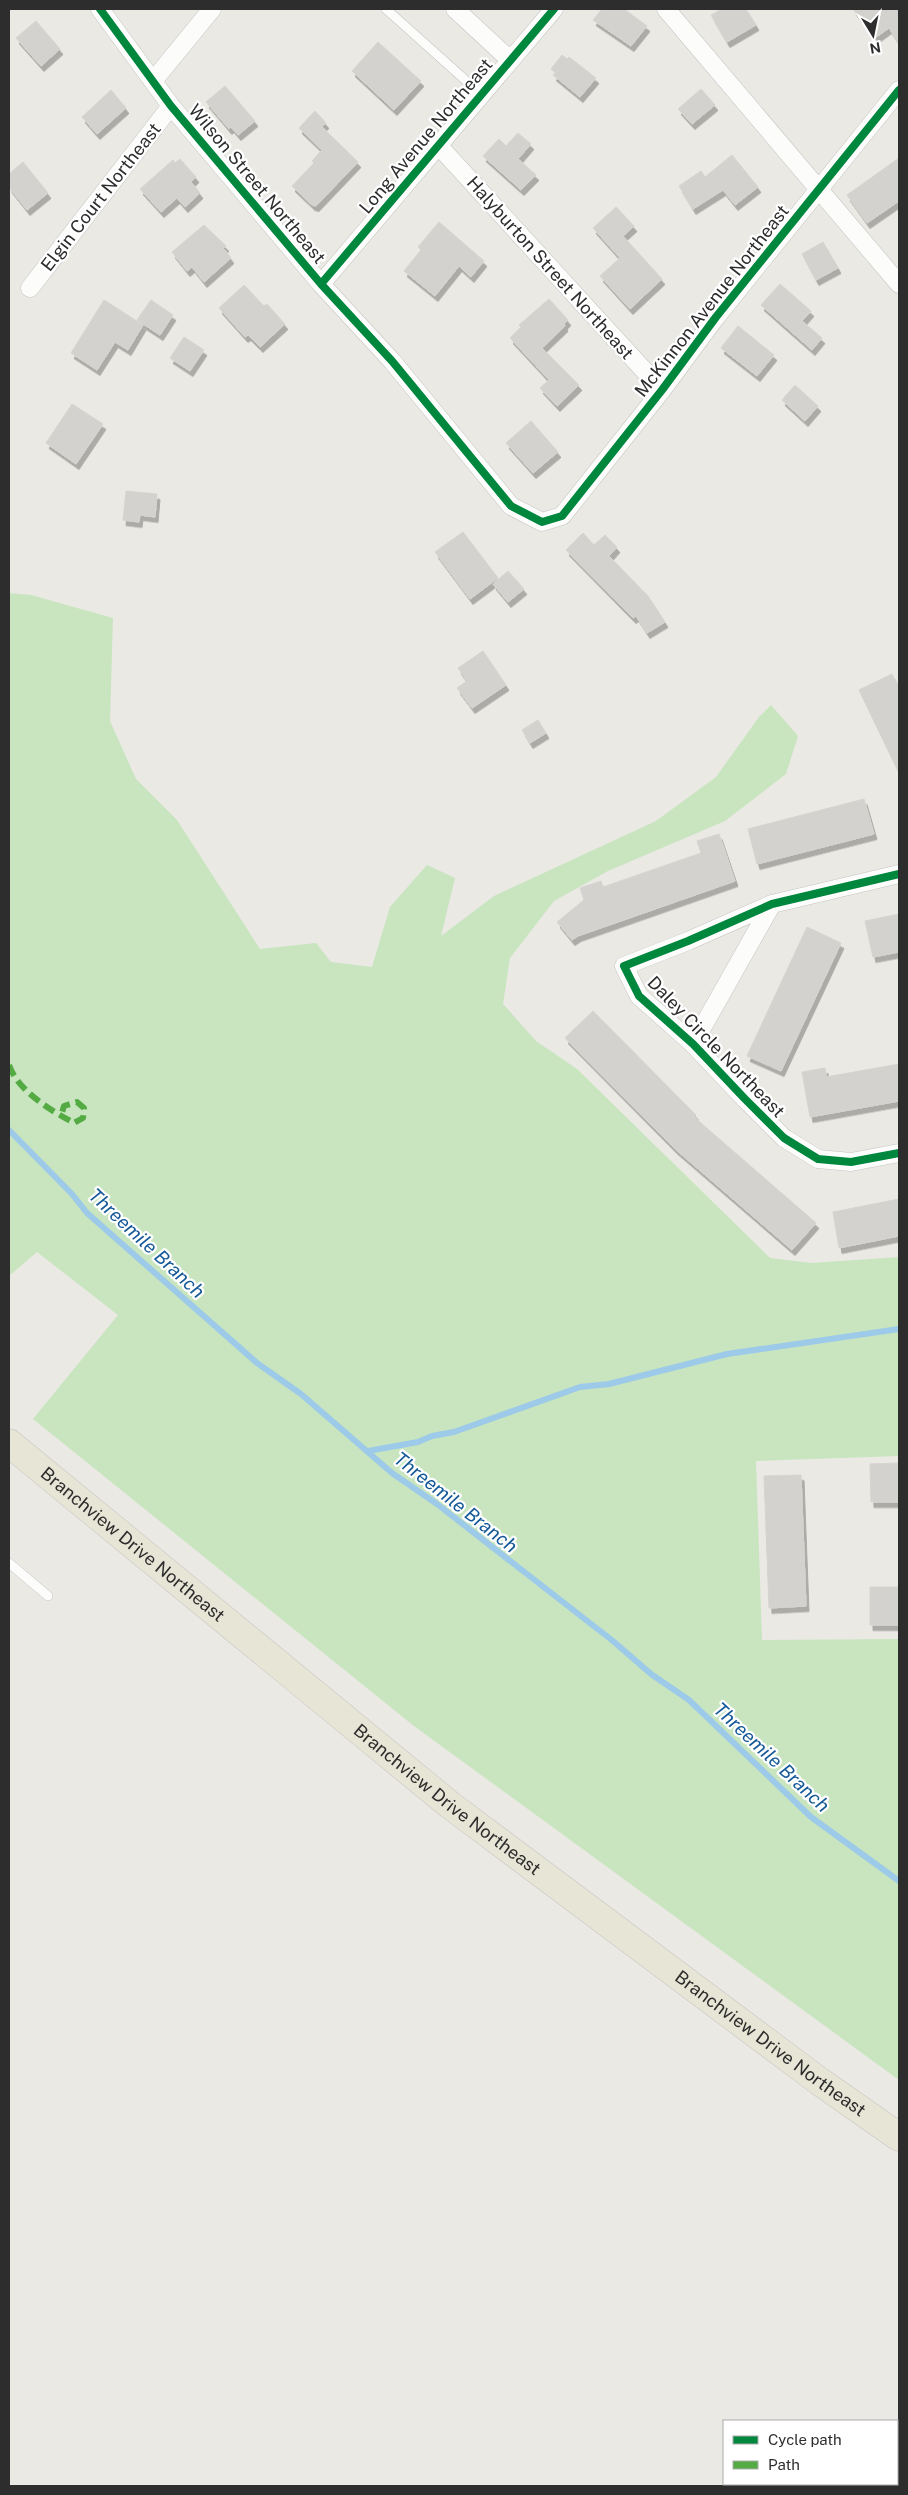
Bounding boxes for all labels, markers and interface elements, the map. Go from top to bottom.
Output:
north arrow [848,10,898,60]
text: N [868,39,882,57]
street label: Long Avenue Northeast [355,54,497,217]
street label: Wilson Street Northeast [185,100,330,268]
street label: Elgin Court Northeast [36,119,165,275]
street label: Halyburton Street Northeast [463,172,638,363]
street label: McKinnon Avenue Northeast [630,201,793,401]
street label: Daley Circle Northeast [643,972,789,1122]
water label: Threemile Branch [85,1184,209,1302]
water label: Threemile Branch [390,1447,522,1557]
street label: Branchview Drive Northeast [37,1462,229,1626]
water label: Threemile Branch [710,1698,834,1816]
street label: Branchview Drive Northeast [350,1719,545,1879]
street label: Branchview Drive Northeast [671,1966,870,2121]
legend [723,2420,898,2485]
text: Cycle path [768,2431,842,2448]
text: Path [768,2456,800,2473]

